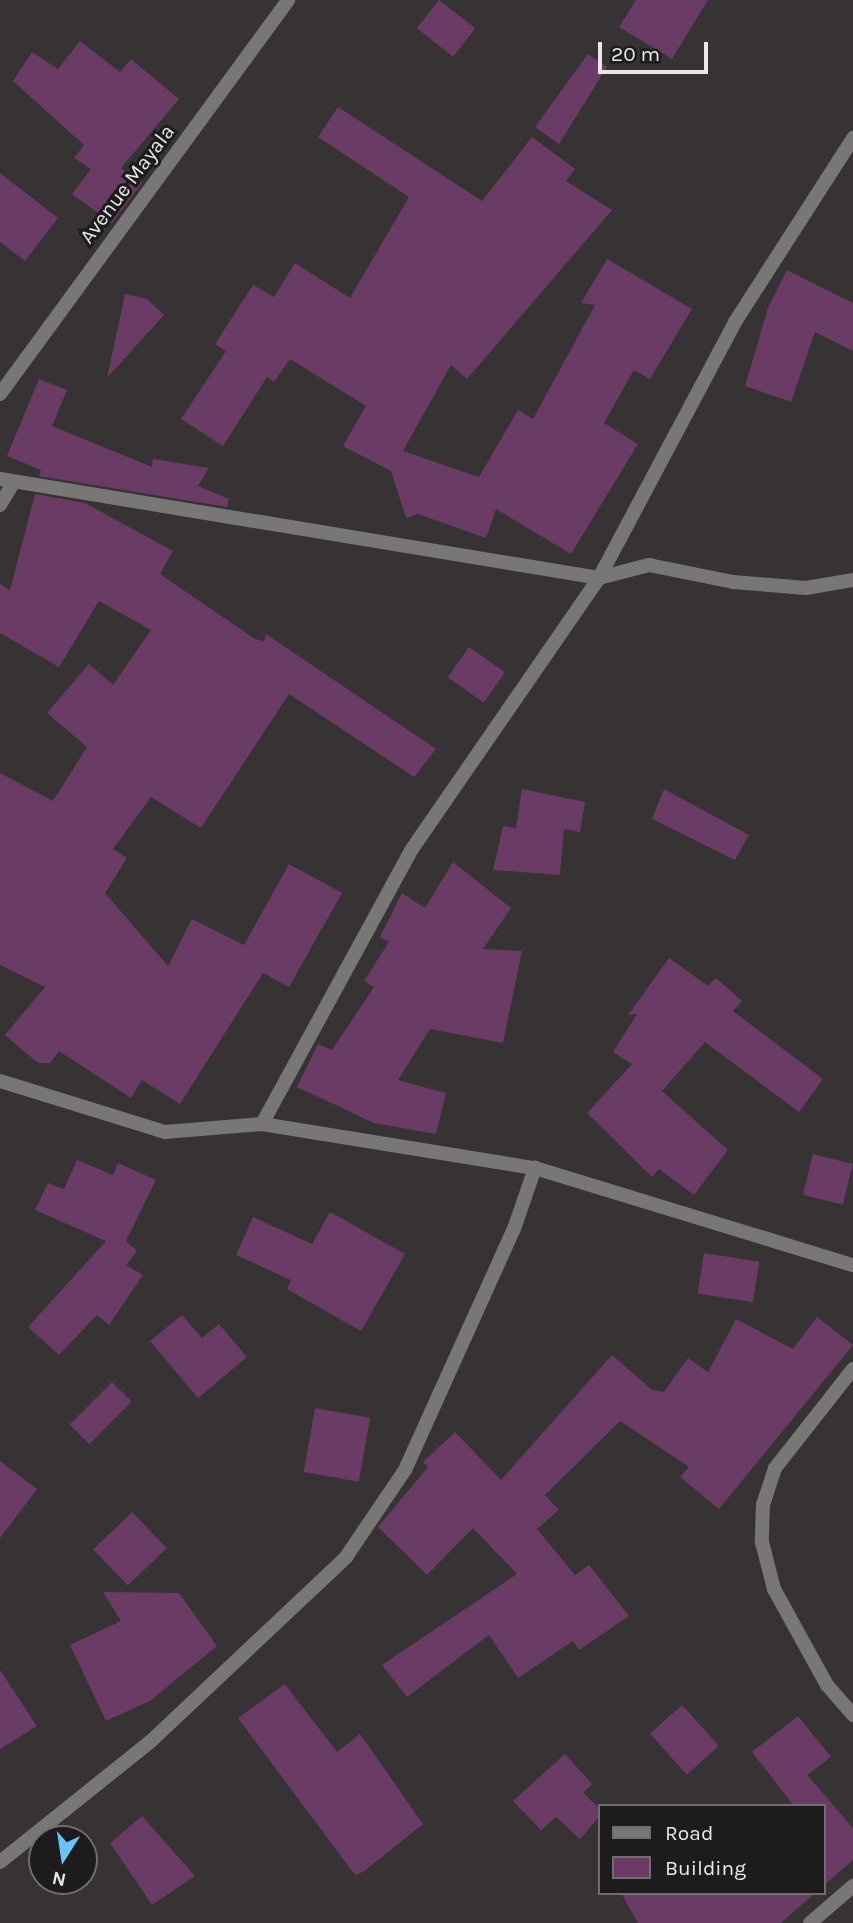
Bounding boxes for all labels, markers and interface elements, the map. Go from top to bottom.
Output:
scale bar [601,28,711,72]
text: 20 m [611,42,660,66]
street label: Avenue Mayala [74,120,180,248]
legend [598,1804,825,1895]
text: Road [665,1821,713,1845]
north arrow [28,1825,98,1895]
text: Building [665,1856,746,1880]
text: N [50,1866,68,1891]

